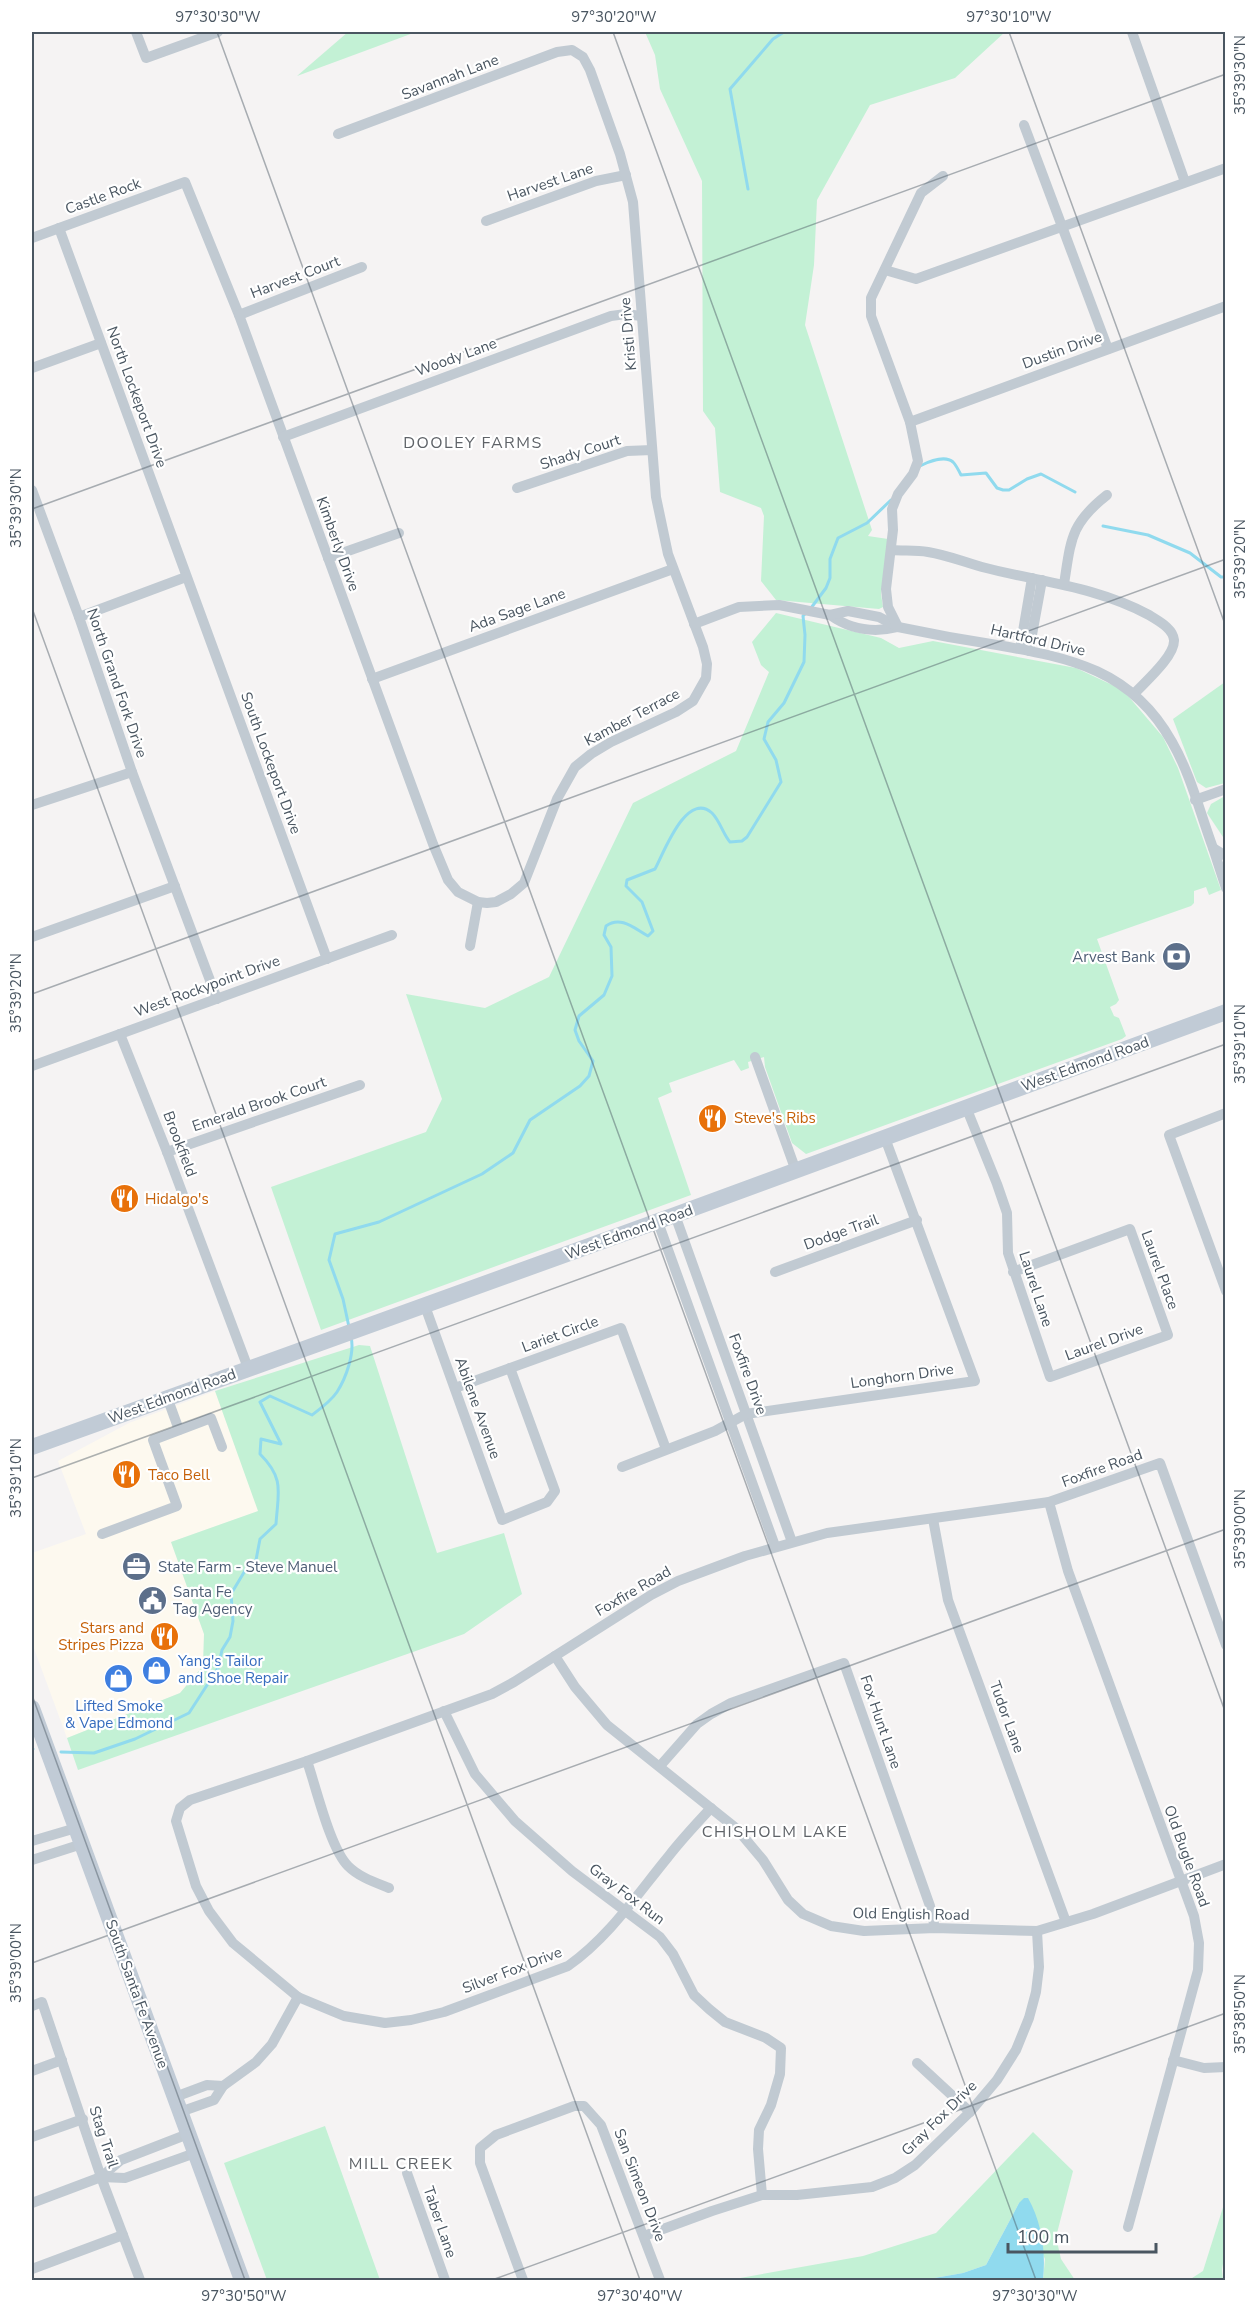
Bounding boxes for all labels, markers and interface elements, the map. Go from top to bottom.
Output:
text: 97°30'30"W [175,7,261,27]
text: 97°30'20"W [571,7,657,27]
text: 97°30'10"W [966,7,1052,27]
text: 35°39'30"N [1230,35,1250,115]
street label: Savannah Lane [399,49,501,105]
street label: Harvest Lane [504,158,596,206]
street label: Castle Rock [62,173,144,219]
street label: Harvest Court [247,250,343,303]
street label: Kristi Drive [615,296,641,371]
street label: North Lockeport Drive [102,324,172,470]
street label: Dustin Drive [1019,326,1105,374]
street label: Woody Lane [413,333,499,381]
street label: Shady Court [537,429,623,474]
district label: DOOLEY FARMS [403,432,543,454]
text: 35°39'30"N [6,468,26,548]
street label: Kimberly Drive [312,494,364,594]
text: 35°39'20"N [1230,519,1250,599]
street label: Ada Sage Lane [466,583,568,637]
street label: North Grand Fork Drive [82,606,152,760]
street label: Hartford Drive [989,619,1088,661]
street label: Kamber Terrace [581,683,683,751]
street label: South Lockeport Drive [236,689,306,837]
bank icon: Arvest Bank [1160,941,1192,973]
place label: Arvest Bank [1072,947,1155,967]
street label: West Rockypoint Drive [131,950,283,1022]
text: 35°39'20"N [6,953,26,1033]
text: 35°39'10"N [1230,1004,1250,1084]
street label: West Edmond Road [1018,1032,1152,1096]
street label: Emerald Brook Court [189,1071,329,1136]
restaurant icon: Steve's Ribs [697,1102,729,1134]
street label: Brookfield [158,1108,202,1180]
place label: Steve's Ribs [734,1108,816,1128]
restaurant icon: Hidalgo's [108,1183,140,1215]
place label: Hidalgo's [145,1189,209,1209]
street label: West Edmond Road [562,1200,696,1264]
street label: Dodge Trail [801,1209,882,1255]
street label: Laurel Place [1136,1228,1184,1312]
street label: Laurel Lane [1014,1249,1058,1330]
street label: Lariet Circle [519,1311,601,1357]
street label: Laurel Drive [1062,1319,1146,1365]
street label: Foxfire Drive [724,1331,772,1417]
street label: Abilene Avenue [450,1354,506,1462]
street label: Longhorn Drive [849,1359,955,1393]
street label: West Edmond Road [105,1364,239,1428]
text: 35°39'10"N [6,1438,26,1518]
street label: Foxfire Road [1059,1444,1145,1492]
restaurant icon: Taco Bell [111,1459,143,1491]
place label: Taco Bell [148,1465,210,1485]
text: 35°39'00"N [1230,1489,1250,1569]
office icon: State Farm - Steve Manuel [121,1551,153,1583]
place label: State Farm - Steve Manuel [158,1557,338,1577]
street label: Foxfire Road [591,1561,675,1621]
place label: Santa Fe Tag Agency [173,1582,253,1619]
public building icon: Santa Fe Tag Agency [136,1585,168,1617]
place label: Stars and Stripes Pizza [58,1618,144,1655]
restaurant icon: Stars and Stripes Pizza [149,1621,181,1653]
place label: Yang's Tailor and Shoe Repair [177,1651,289,1688]
shop icon: Yang's Tailor and Shoe Repair [141,1654,173,1686]
shop icon: Lifted Smoke & Vape Edmond [103,1663,135,1695]
street label: Fox Hunt Lane [856,1672,906,1772]
street label: Tudor Lane [985,1678,1029,1756]
place label: Lifted Smoke & Vape Edmond [65,1696,173,1733]
street label: Old Bugle Road [1159,1802,1215,1910]
district label: CHISHOLM LAKE [702,1821,848,1843]
street label: Gray Fox Run [585,1859,669,1929]
street label: Old English Road [852,1903,970,1925]
street label: South Santa Fe Avenue [101,1917,173,2071]
text: 35°39'00"N [6,1923,26,2003]
street label: Silver Fox Drive [459,1942,565,1998]
text: 35°38'50"N [1230,1974,1250,2054]
street label: Gray Fox Drive [897,2076,981,2160]
street label: Stag Trail [85,2103,124,2171]
street label: San Simeon Drive [609,2126,671,2244]
district label: MILL CREEK [349,2153,453,2175]
street label: Taber Lane [418,2184,462,2260]
scale bar [1008,2216,1156,2254]
text: 100 m [1017,2225,1069,2249]
text: 97°30'50"W [201,2286,287,2306]
text: 97°30'40"W [597,2286,683,2306]
text: 97°30'30"W [992,2286,1078,2306]

